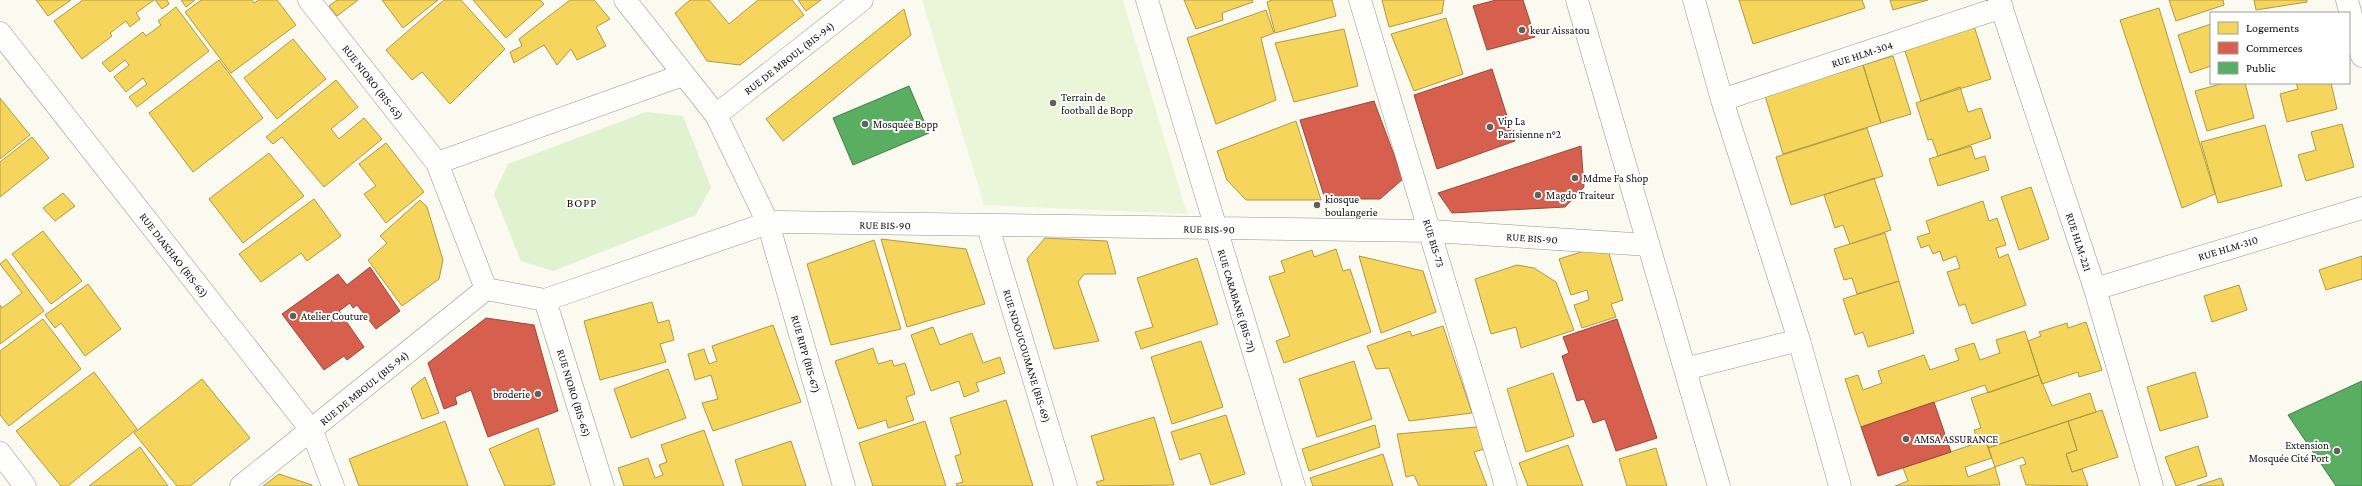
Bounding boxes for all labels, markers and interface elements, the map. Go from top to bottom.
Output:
legend [2210,12,2350,84]
street label: RUE DE MBOUL (BIS-94) [742,19,837,98]
text: Logements [2246,21,2299,35]
place label: keur Aissatou [1530,24,1590,36]
marker: keur Aissatou [1517,25,1527,35]
street label: RUE HLM-304 [1830,38,1895,70]
text: Commerces [2246,41,2303,55]
street label: RUE NIORO (BIS-65) [339,42,406,122]
text: Public [2246,61,2276,75]
place label: Terrain de football de Bopp [1061,91,1133,117]
marker: Terrain de football de Bopp [1048,98,1058,108]
place label: Vip La Parisienne n°2 [1498,115,1561,140]
place label: Mosquée Bopp [873,118,938,131]
marker: Mosquée Bopp [860,119,870,129]
marker: Vip La Parisienne n°2 [1485,122,1495,132]
place label: Mdme Fa Shop [1583,172,1649,185]
marker: Mdme Fa Shop [1570,173,1580,183]
place label: Magdo Traiteur [1546,189,1615,202]
marker: Magdo Traiteur [1533,190,1543,200]
place label: kiosque boulangerie [1325,193,1378,219]
district label: BOPP [567,196,597,210]
marker: kiosque boulangerie [1312,200,1322,210]
street label: RUE DIAKHAO (BIS-63) [137,210,211,300]
street label: RUE HLM-221 [2064,211,2094,273]
street label: RUE BIS-73 [1421,218,1447,268]
street label: RUE BIS-90 [859,219,911,231]
street label: RUE BIS-90 [1183,223,1235,235]
street label: RUE BIS-90 [1506,230,1558,246]
street label: RUE HLM-310 [2197,233,2259,263]
street label: RUE CARABANE (BIS-71) [1215,248,1259,355]
street label: RUE NDOUCOUMANE (BIS-69) [1000,288,1053,424]
place label: Atelier Couture [301,310,368,322]
marker: Atelier Couture [288,311,298,321]
street label: RUE RIPP (BIS-67) [788,314,823,394]
street label: RUE DE MBOUL (BIS-94) [317,348,412,428]
street label: RUE NIORO (BIS-65) [554,348,593,439]
place label: broderie [493,388,530,400]
marker: broderie [533,389,543,399]
place label: AMSA ASSURANCE [1914,433,1998,445]
marker: AMSA ASSURANCE [1901,434,1911,444]
place label: Extension Mosquée Cité Port [2249,439,2329,465]
marker: Extension Mosquée Cité Port [2332,446,2342,456]

